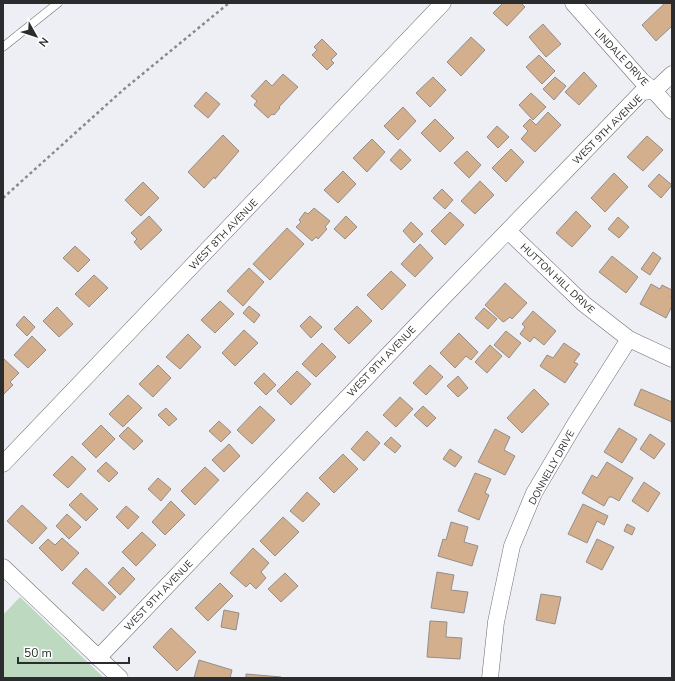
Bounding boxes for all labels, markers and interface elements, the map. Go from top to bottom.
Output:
north arrow [16,16,56,56]
street label: LINDALE DRIVE [591,26,651,89]
text: N [35,34,52,50]
street label: WEST 9TH AVENUE [570,92,646,168]
street label: WEST 8TH AVENUE [186,196,261,273]
street label: HUTTON HILL DRIVE [517,240,598,317]
street label: WEST 9TH AVENUE [344,323,419,400]
street label: DONNELLY DRIVE [526,428,578,507]
street label: WEST 9TH AVENUE [121,557,196,634]
scale bar [18,639,129,665]
text: 50 m [24,645,52,661]

